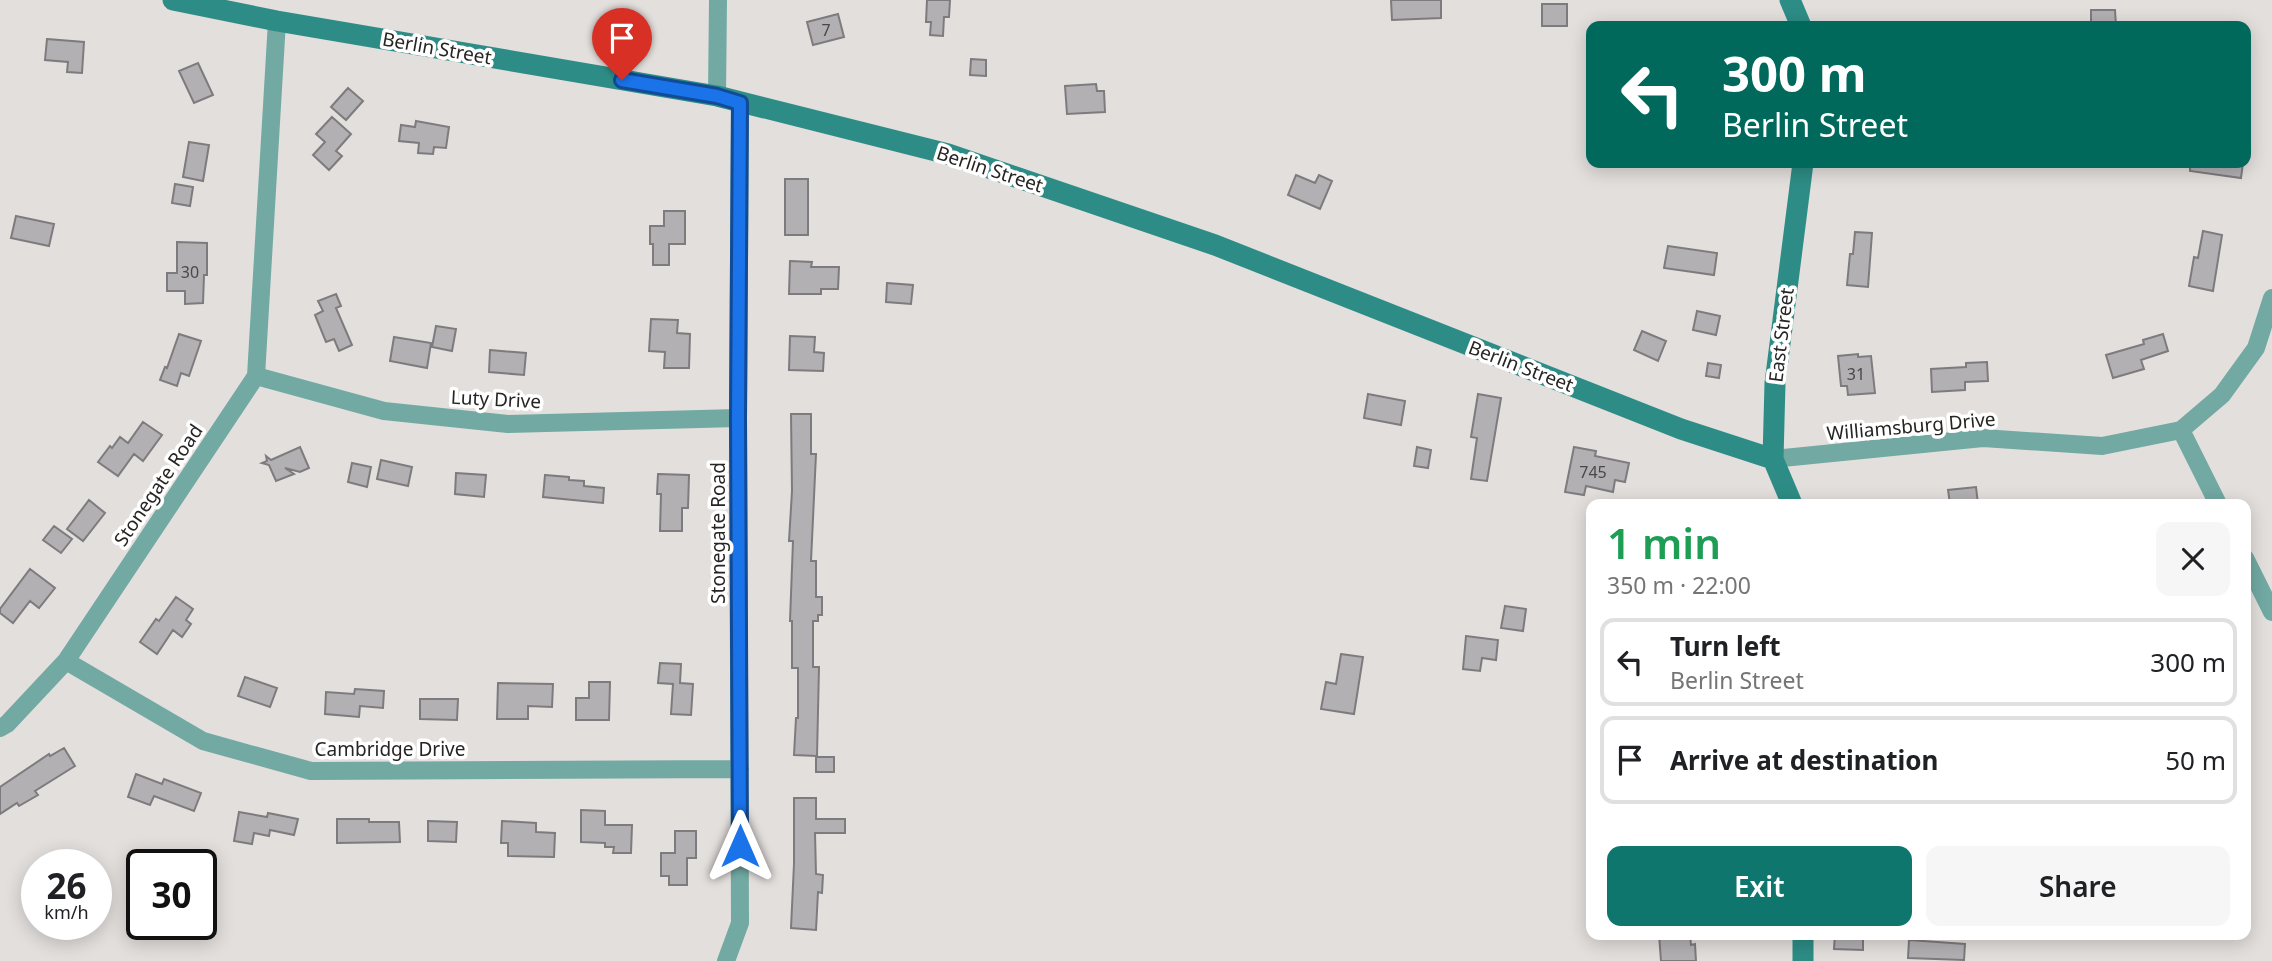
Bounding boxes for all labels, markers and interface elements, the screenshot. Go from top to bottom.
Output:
pin [592,8,652,80]
icon: arrive [603,19,641,57]
house number: 7 [821,19,831,41]
street label: Berlin Street [380,26,494,70]
text: 300 m [1722,40,1867,106]
icon: left [1607,49,1698,140]
text: Berlin Street [1722,103,1908,146]
street label: Berlin Street [933,140,1047,198]
house number: 30 [181,261,199,283]
street label: East Street [1762,286,1800,384]
street label: Berlin Street [1465,334,1577,398]
house number: 31 [1847,363,1865,385]
street label: Luty Drive [450,384,542,414]
street label: Williamsburg Drive [1825,406,1997,446]
street label: Stonegate Road [108,419,208,551]
house number: 745 [1579,461,1607,483]
street label: Stonegate Road [705,462,731,604]
text: 1 min [1607,514,1721,571]
button: close [2156,522,2230,596]
text: 350 m · 22:00 [1607,569,1751,601]
text: Turn left [1670,628,1781,664]
icon: left [1611,643,1649,681]
text: 300 m [2150,644,2226,680]
text: Berlin Street [1670,664,1804,696]
street label: Cambridge Drive [315,736,465,762]
icon: arrive [1611,741,1649,779]
text: Arrive at destination [1670,742,1939,778]
text: 50 m [2165,742,2226,778]
position arrow [703,809,777,883]
button: Exit [1607,846,1912,926]
button: Share [1926,846,2230,926]
speed limit sign: 30 [126,849,217,940]
text: 26 [46,862,87,909]
text: km/h [44,900,89,924]

